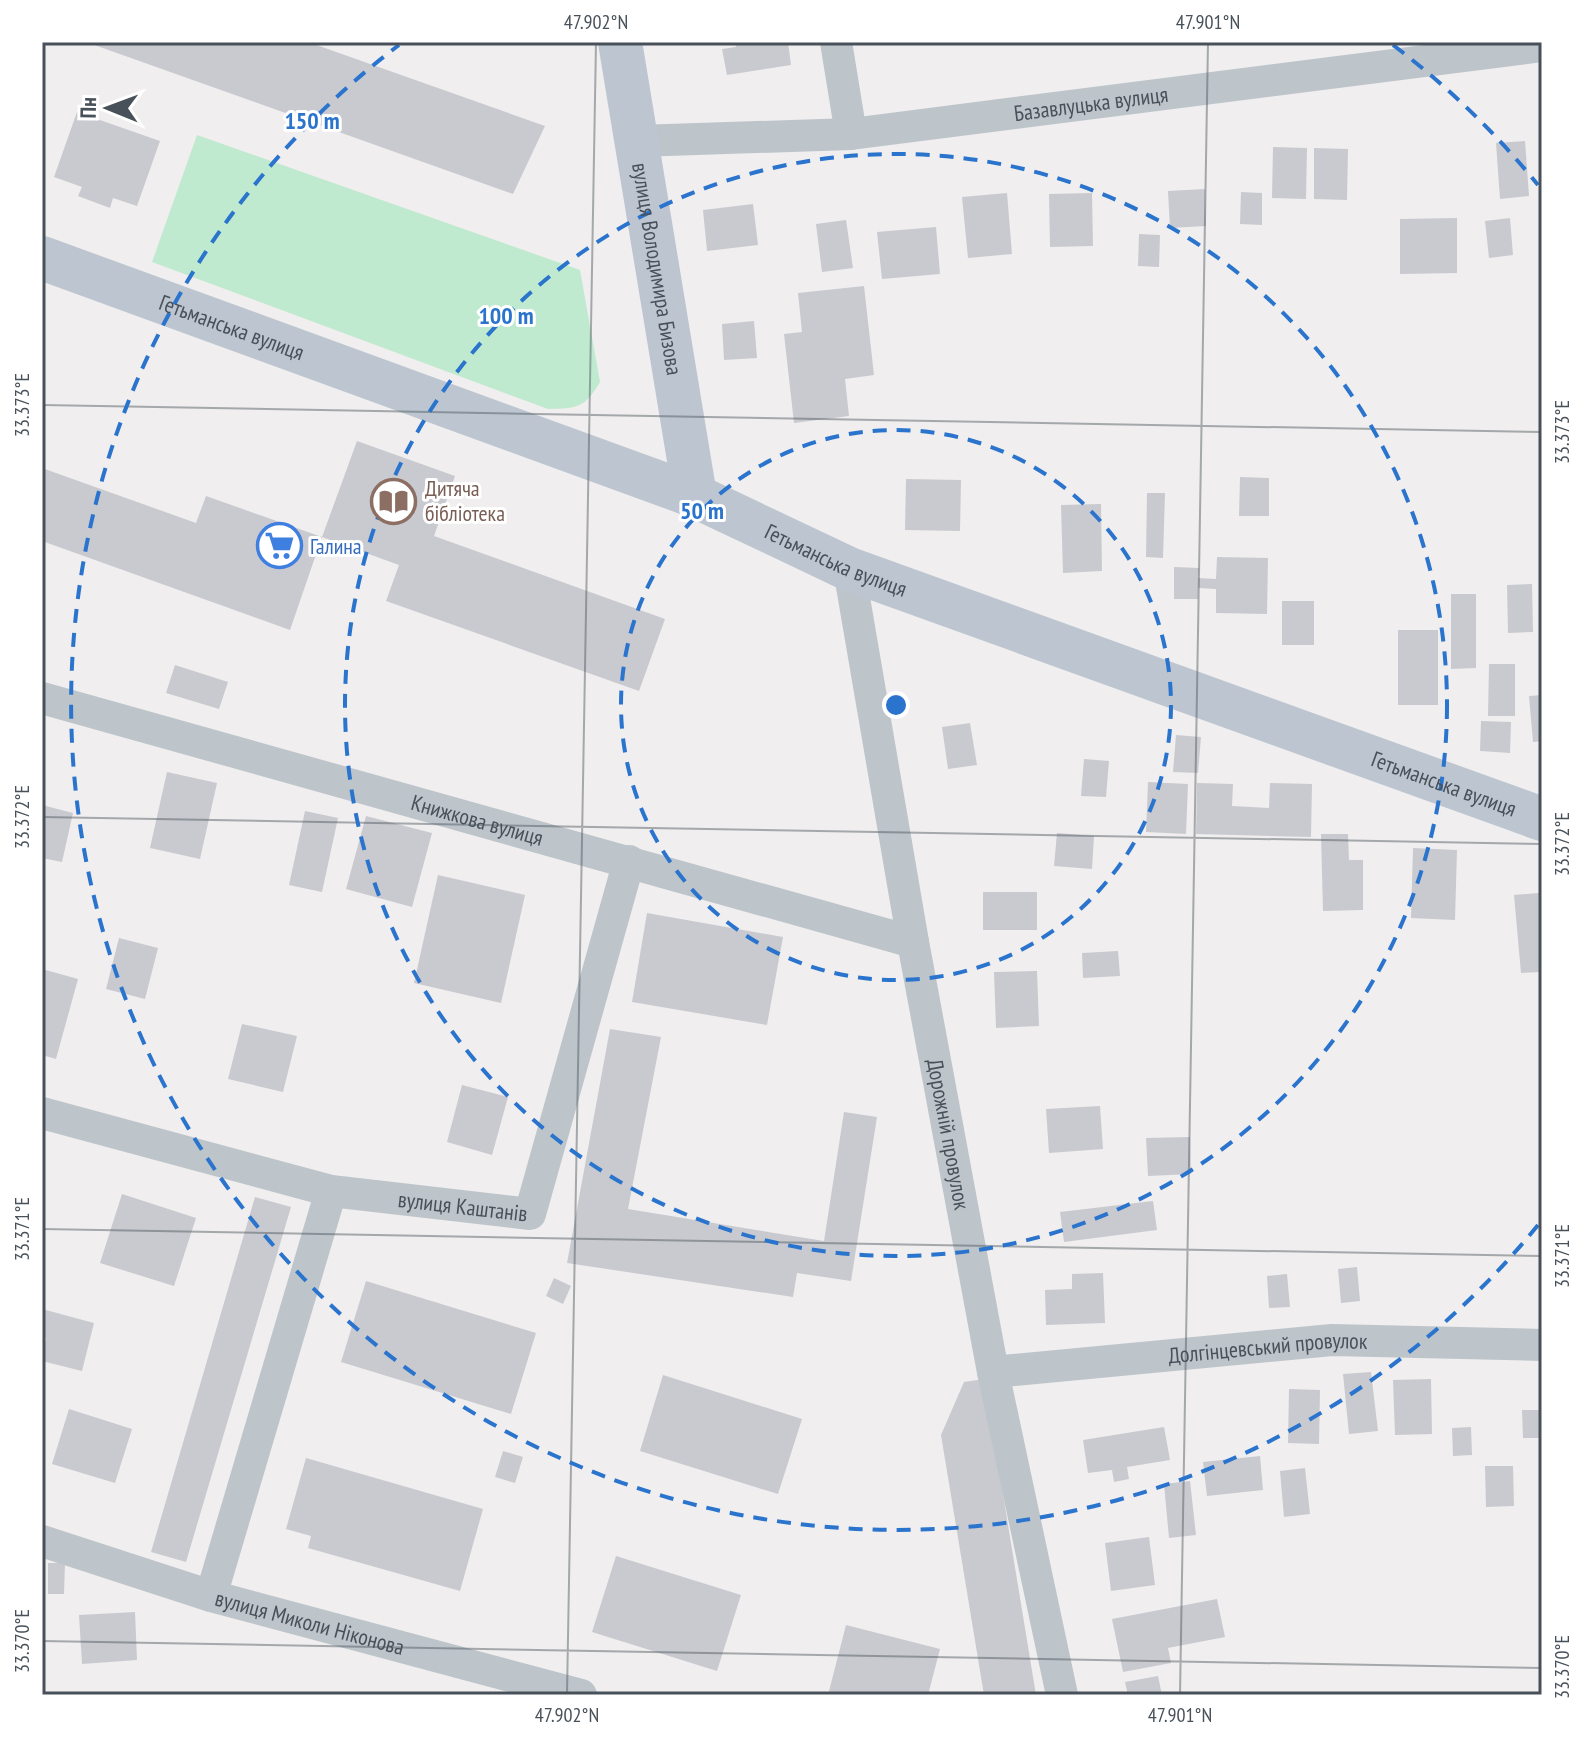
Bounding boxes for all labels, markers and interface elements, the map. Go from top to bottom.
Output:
text: 47.902°N [564,9,628,35]
text: 47.901°N [1176,9,1240,35]
north arrow [68,68,148,148]
street label: Базавлуцька вулиця [1012,80,1170,127]
text: Пн [74,97,102,119]
text: 150 m [284,105,340,136]
street label: вулиця Володимира Бизова [626,161,689,377]
street label: Гетьманська вулиця [156,288,308,366]
text: 100 m [478,300,534,331]
text: 33.373°E [9,373,35,437]
text: 33.373°E [1549,400,1575,464]
place label: Дитяча бібліотека [425,474,505,527]
library icon: Дитяча бібліотека [370,477,418,525]
text: 50 m [680,495,724,526]
street label: Гетьманська вулиця [760,517,911,603]
supermarket icon: Галина [255,522,303,570]
place label: Галина [310,532,362,560]
centre of rings [882,691,910,719]
street label: Гетьманська вулиця [1368,745,1520,823]
text: 33.372°E [9,785,35,849]
street label: Книжкова вулиця [408,788,546,852]
text: 33.372°E [1549,812,1575,876]
street label: Дорожній провулок [921,1056,977,1213]
street label: вулиця Каштанів [396,1185,529,1228]
text: 33.371°E [9,1197,35,1261]
text: 33.371°E [1549,1224,1575,1288]
street label: Долгінцевський провулок [1167,1326,1368,1369]
street label: вулиця Миколи Ніконова [212,1584,407,1661]
text: 33.370°E [9,1609,35,1673]
text: 33.370°E [1549,1635,1575,1699]
text: 47.902°N [535,1702,599,1728]
text: 47.901°N [1148,1702,1212,1728]

